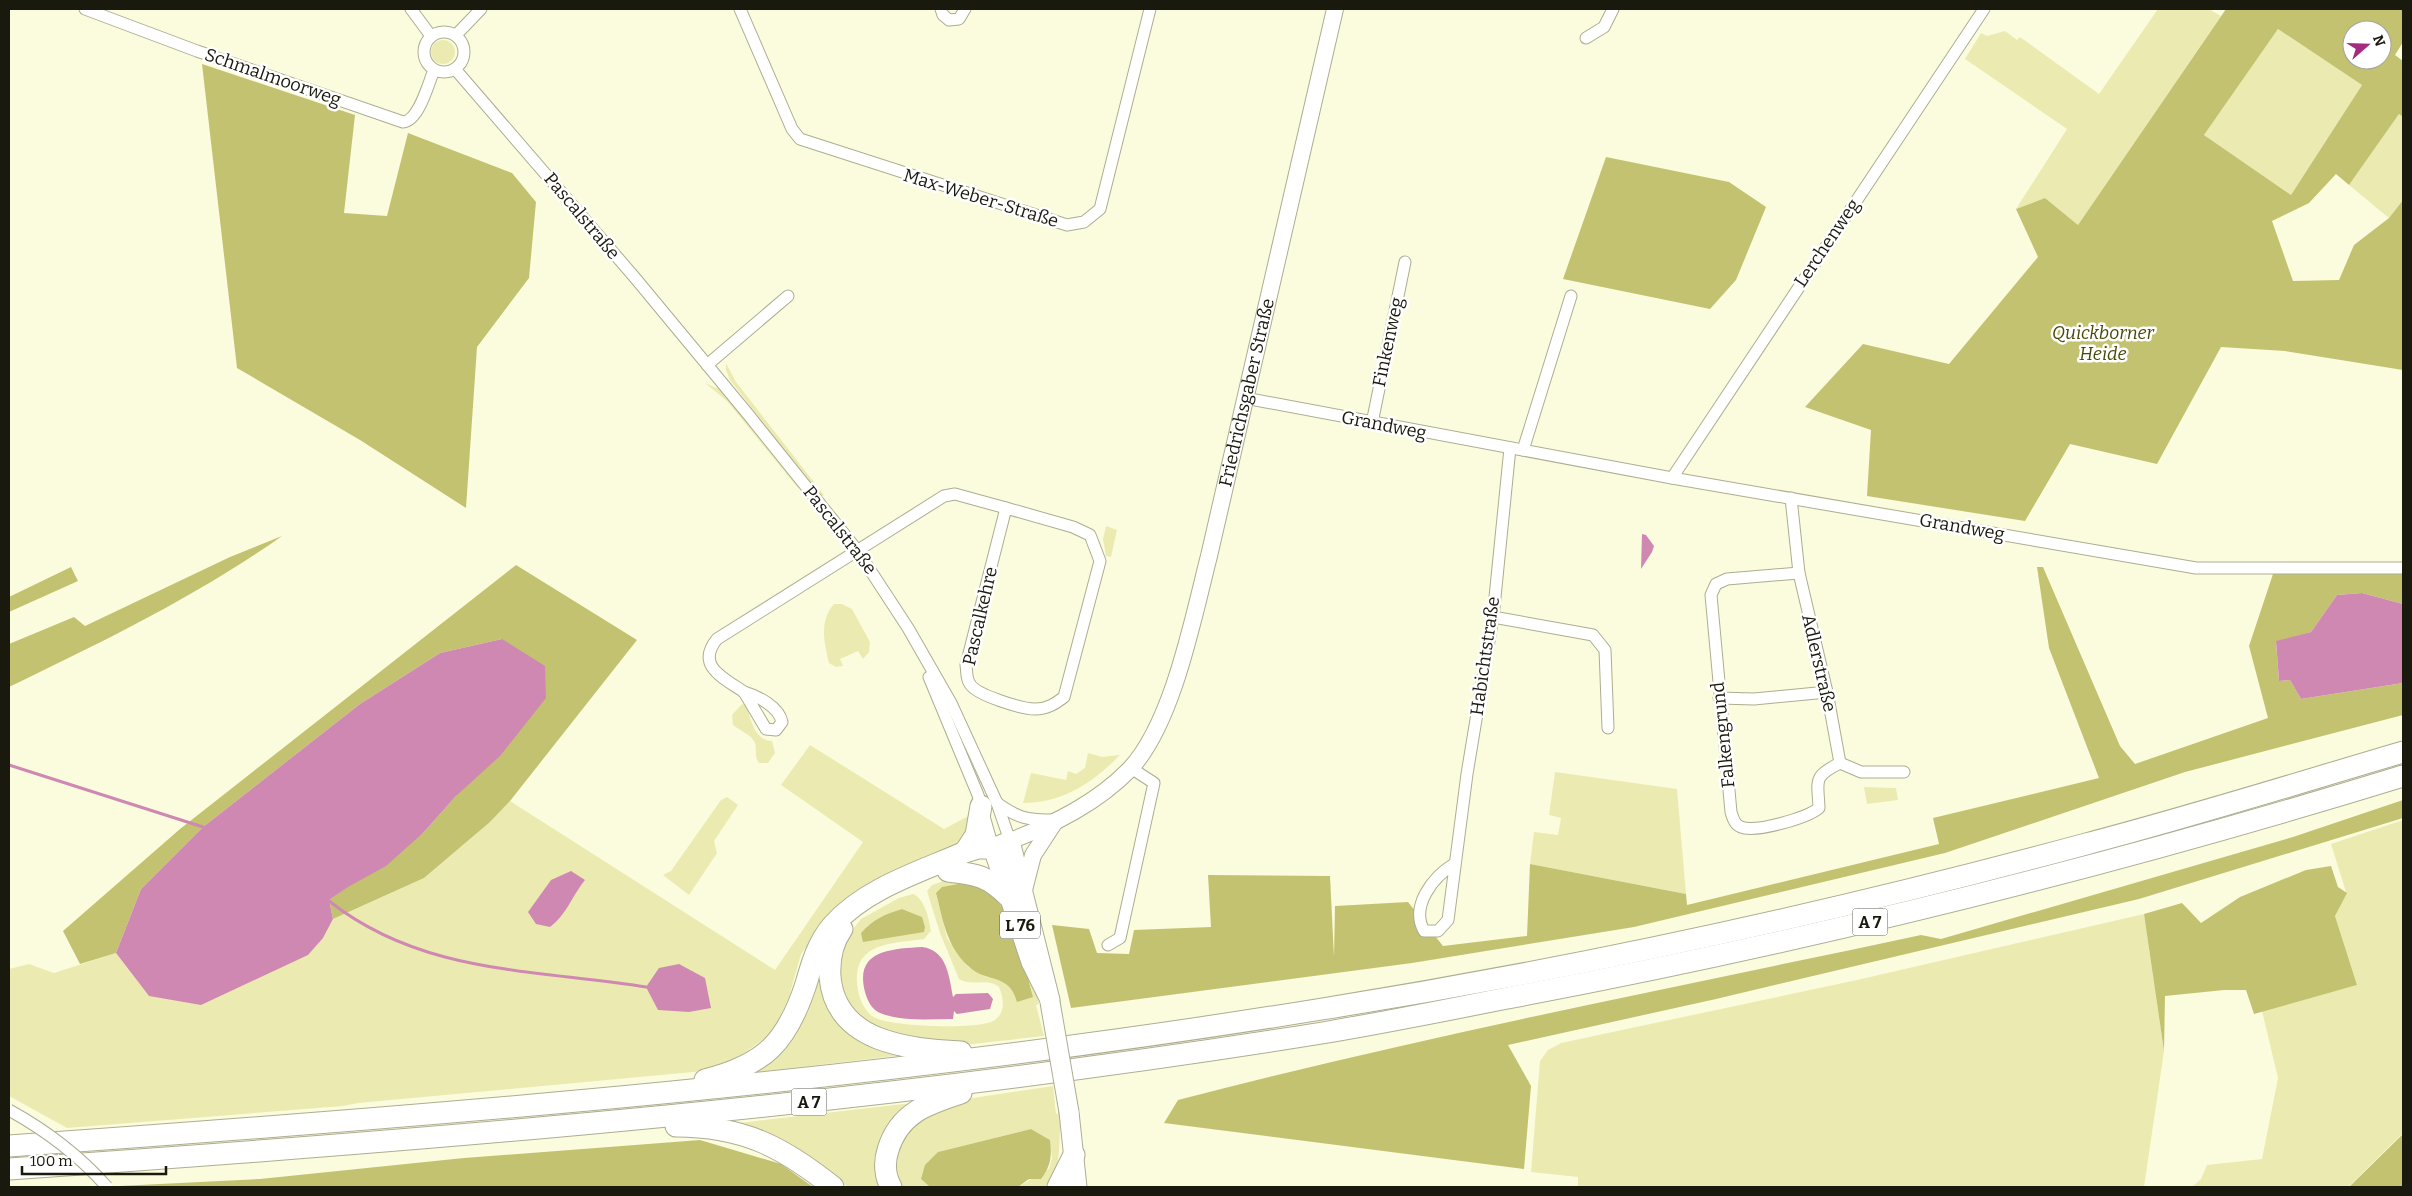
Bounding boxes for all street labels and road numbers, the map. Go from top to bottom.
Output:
street label: Schmalmoorweg [202,43,344,111]
street label: Max-Weber-Straße [901,164,1061,232]
street label: Pascalstraße [539,168,625,264]
street label: Lerchenweg [1789,195,1865,291]
street label: Finkenweg [1368,295,1408,389]
street label: Friedrichsgaber Straße [1214,296,1279,489]
street label: Grandweg [1340,406,1428,444]
street label: Pascalstraße [799,481,881,579]
street label: Grandweg [1918,509,2006,545]
street label: Pascalkehre [958,564,1002,668]
street label: Habichtstraße [1466,595,1504,717]
street label: Adlerstraße [1797,612,1841,714]
street label: Falkengrund [1706,681,1739,789]
road number: A 7 [1852,909,1888,936]
road number: L 76 [1000,912,1040,938]
road number: A 7 [792,1088,826,1116]

